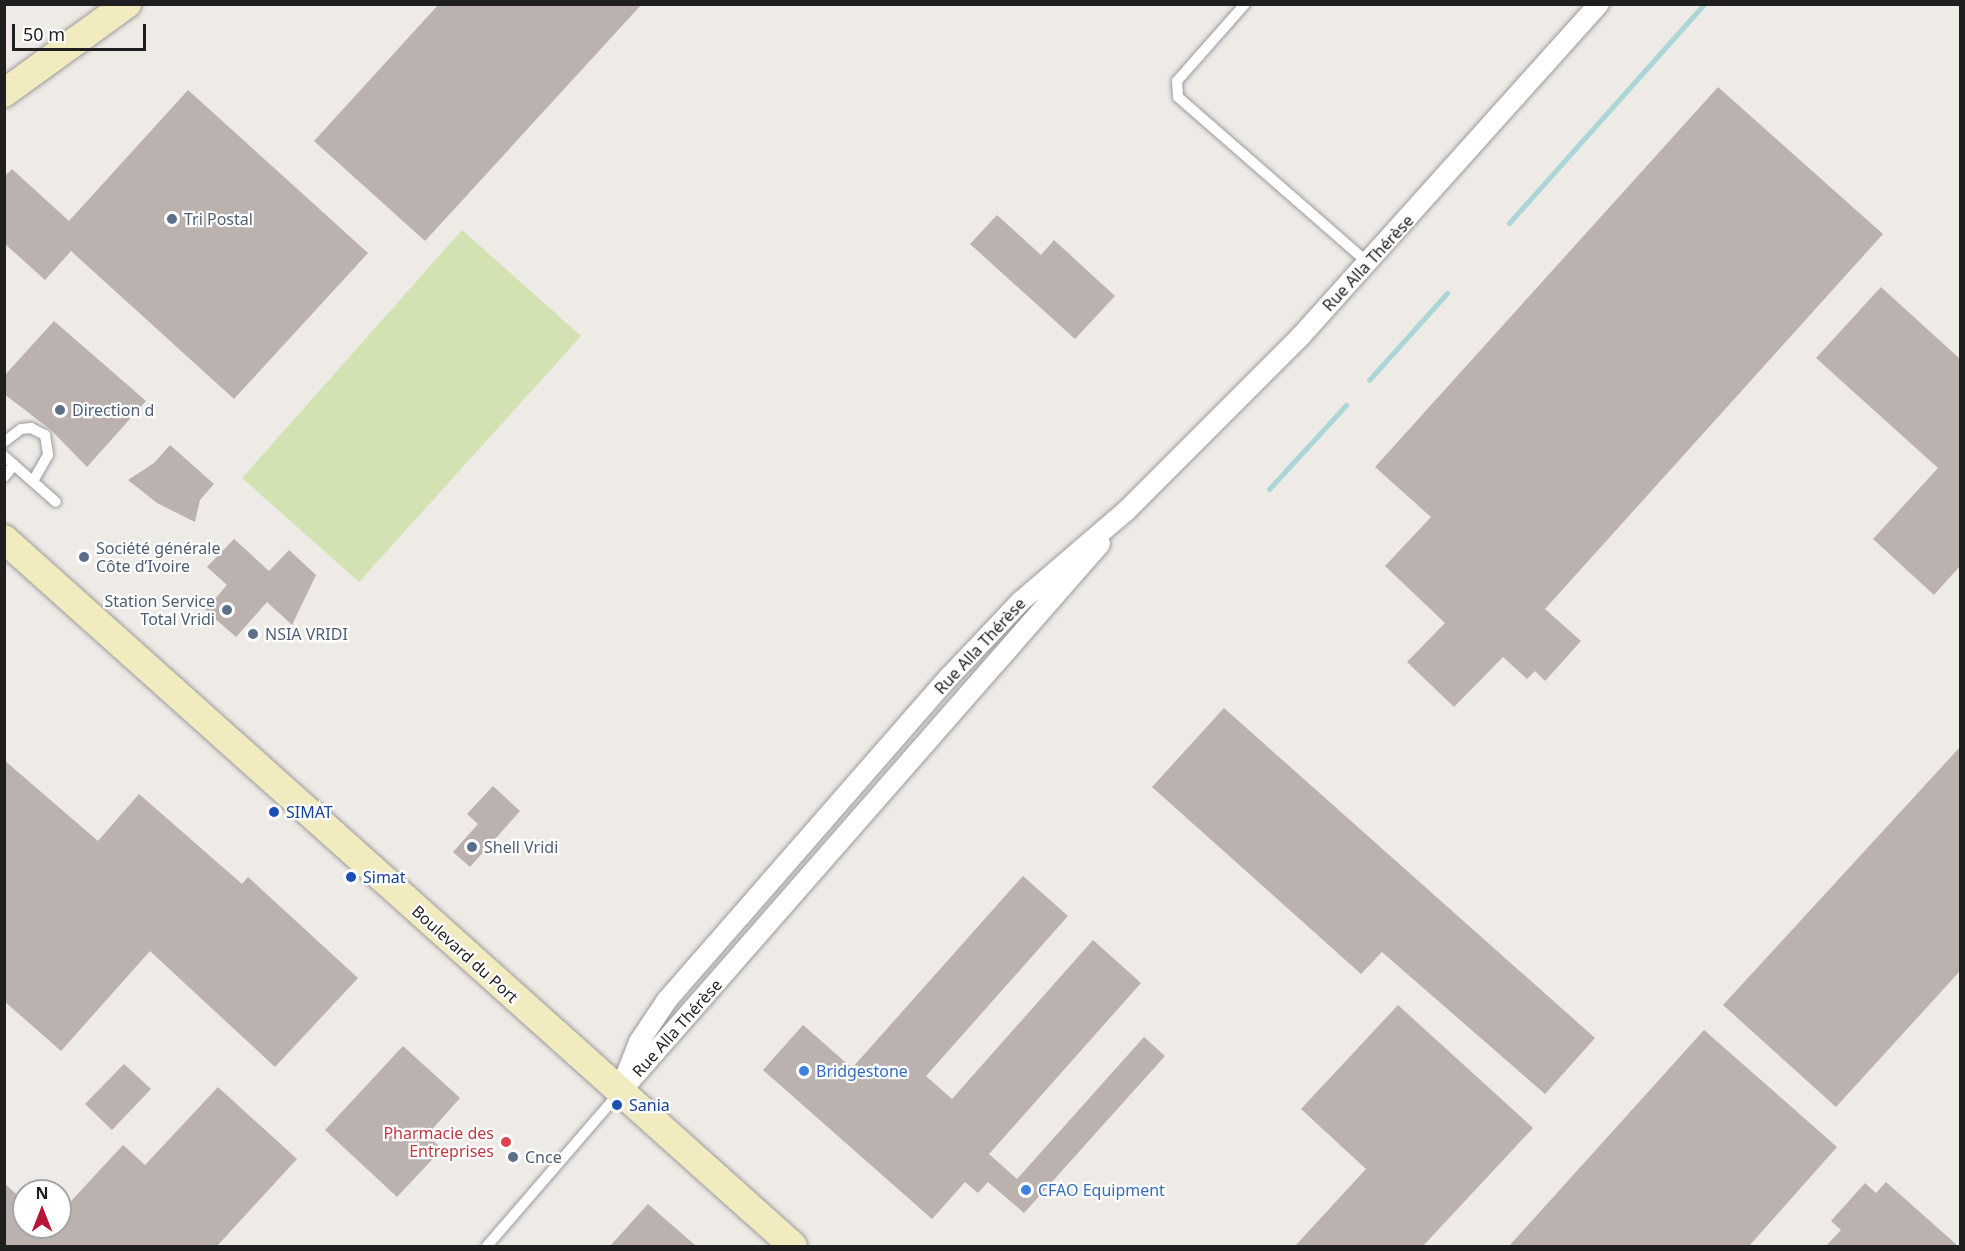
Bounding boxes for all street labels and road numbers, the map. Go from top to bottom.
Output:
street label: Rue Alla Thérèse [1319,211,1417,315]
street label: Rue Alla Thérèse [931,594,1029,698]
street label: Boulevard du Port [408,901,522,1007]
street label: Rue Alla Thérèse [628,975,726,1081]

